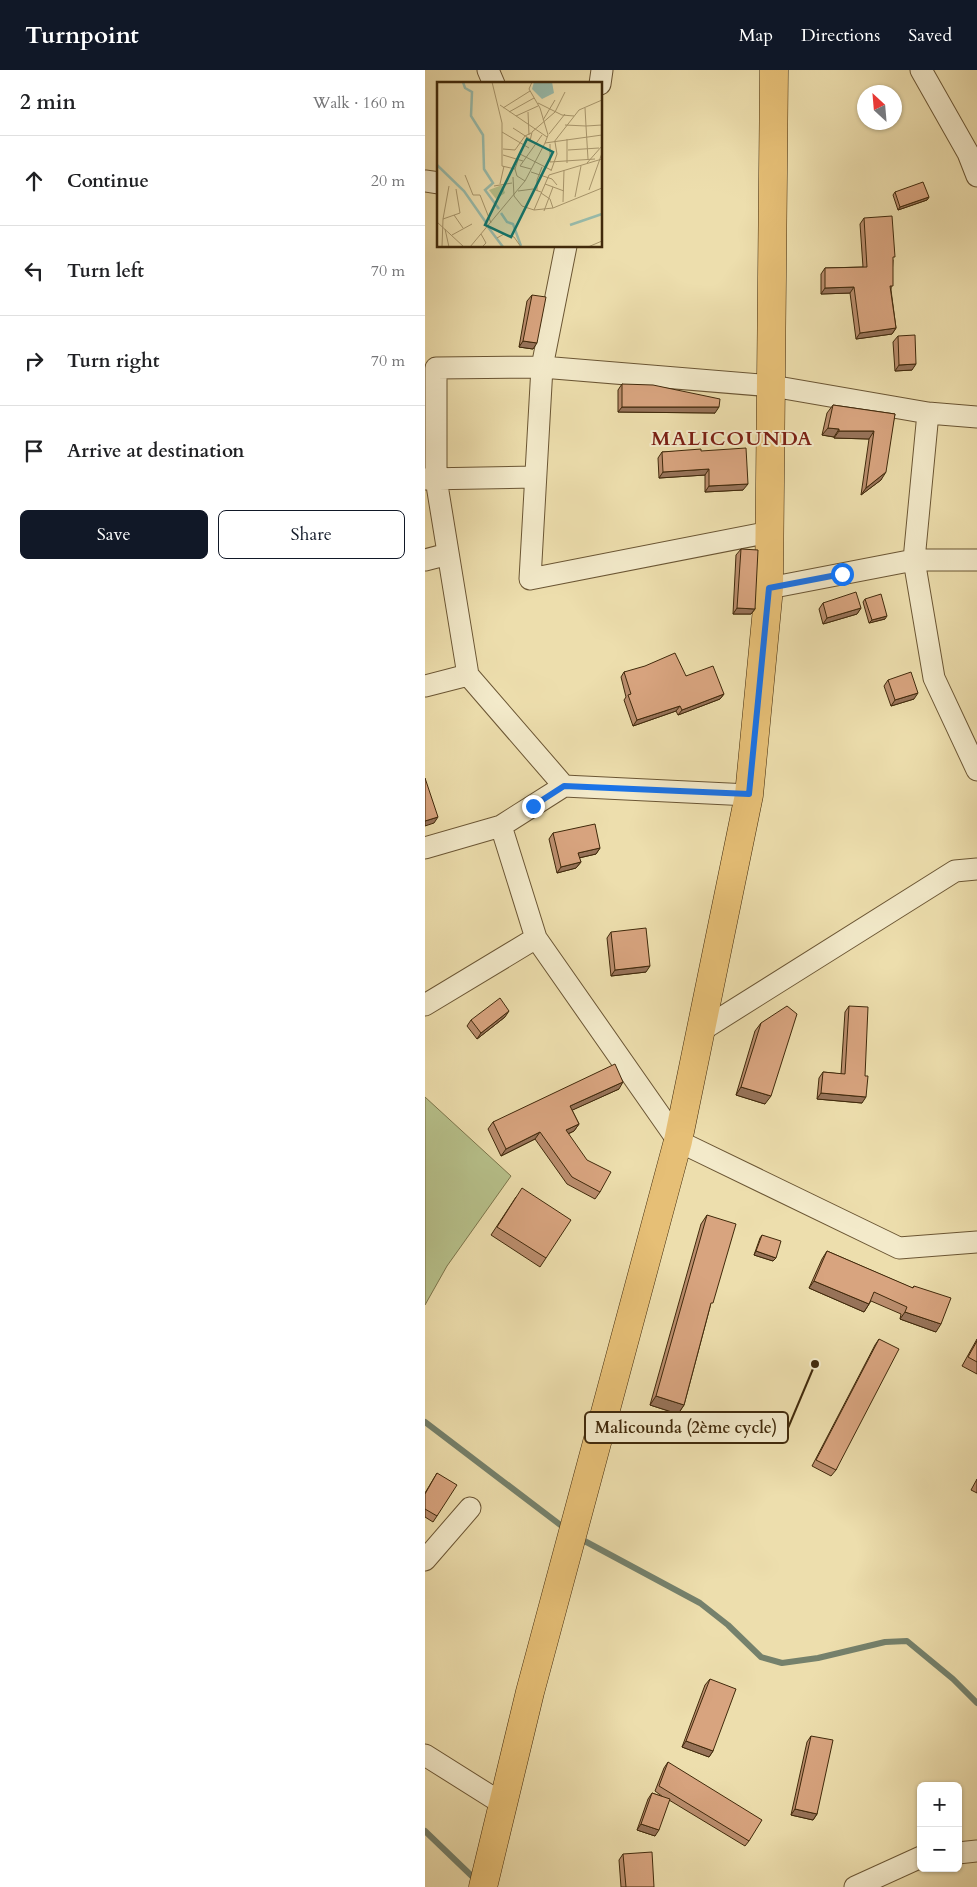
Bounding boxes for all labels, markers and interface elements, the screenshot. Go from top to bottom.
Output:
text: Turnpoint [25,19,139,52]
text: Map [739,23,773,48]
text: Directions [801,23,880,48]
text: Saved [908,23,952,48]
inset map [437,82,603,248]
north arrow [857,85,902,130]
text: 2 min [20,88,76,117]
text: Walk · 160 m [313,92,405,114]
icon: ahead [20,167,48,195]
text: Continue [67,168,149,194]
text: 20 m [371,170,405,192]
icon: left [20,257,48,285]
text: Turn left [67,258,144,284]
text: 70 m [371,260,405,282]
icon: right [20,347,48,375]
text: Turn right [67,348,159,374]
text: 70 m [371,350,405,372]
district label: MALICOUNDA [651,425,813,452]
icon: arrive [20,437,48,465]
text: Arrive at destination [67,438,244,464]
button: Save [20,510,208,559]
button: Share [218,510,405,559]
route start [831,563,854,586]
route end [522,795,545,818]
callout: Malicounda (2ème cycle) [585,1412,788,1443]
text: Malicounda (2ème cycle) [595,1417,777,1439]
map controls [917,1782,962,1872]
button: + [917,1782,962,1827]
button: − [917,1827,962,1872]

